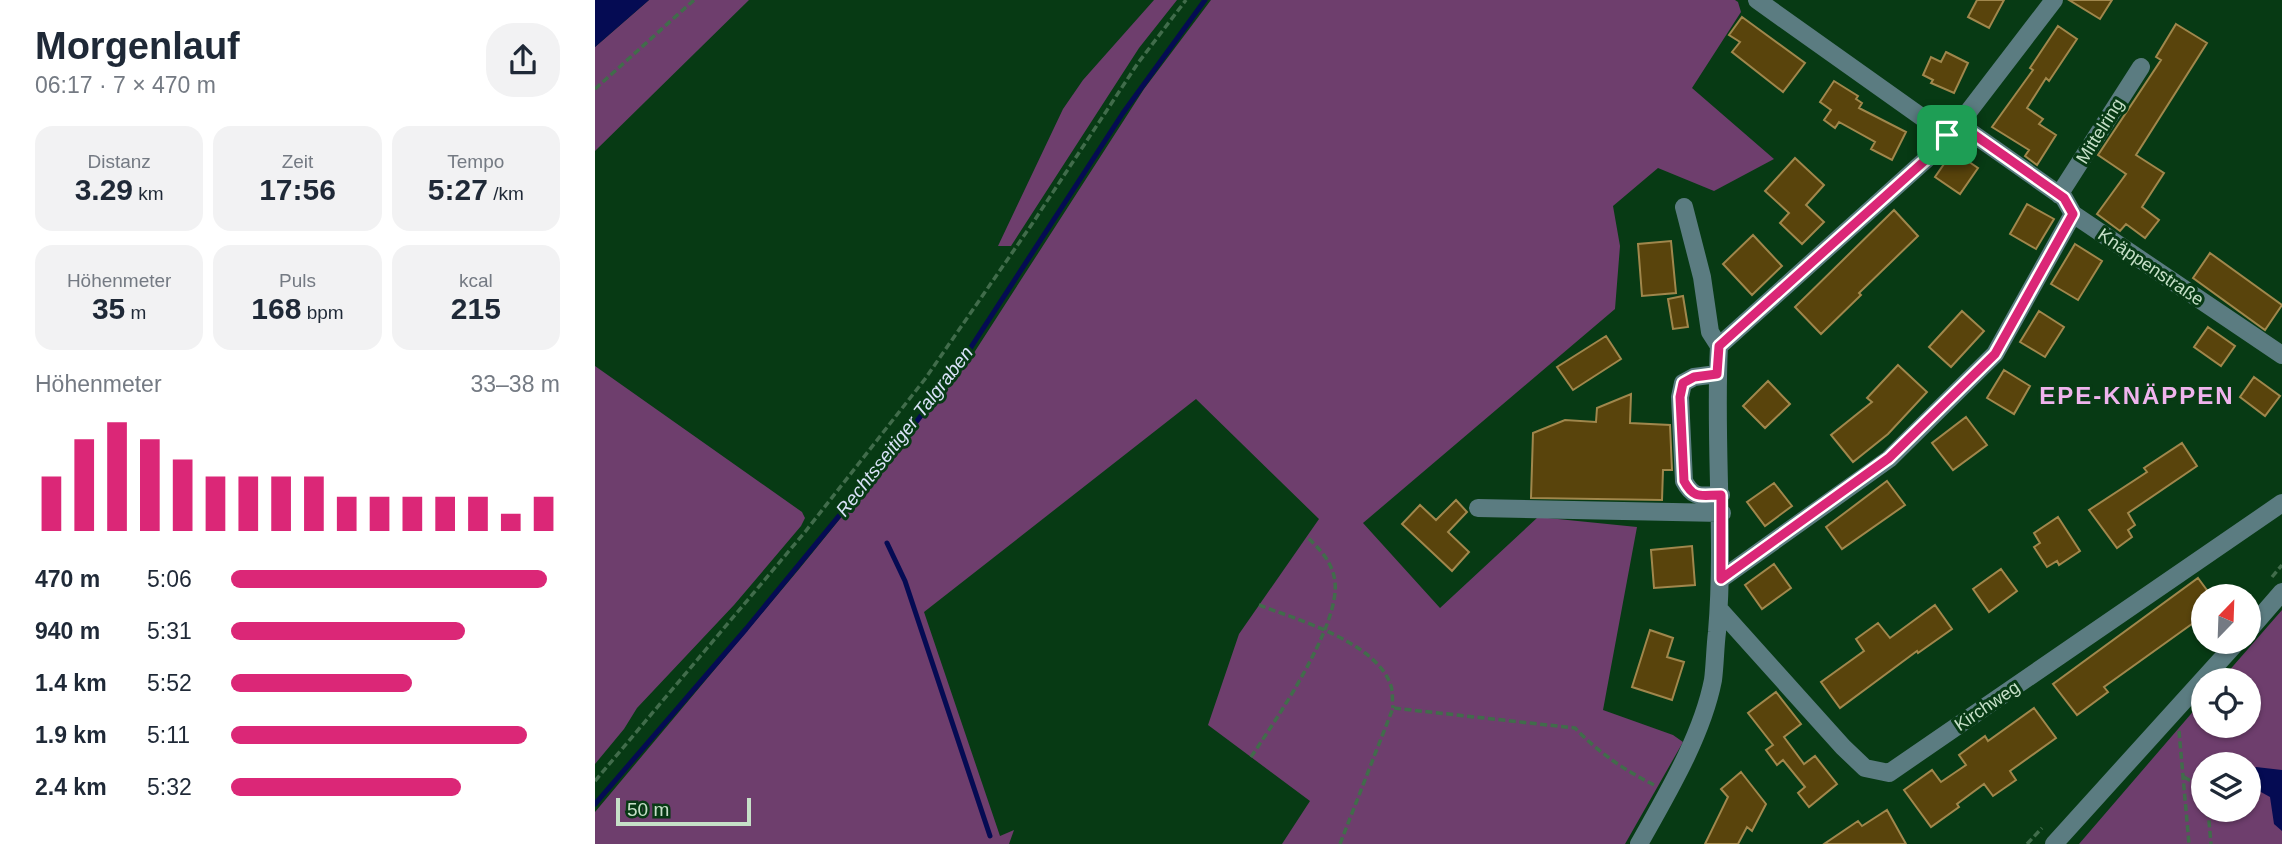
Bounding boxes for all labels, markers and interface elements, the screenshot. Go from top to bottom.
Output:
button: share [486,23,560,97]
text: Morgenlauf [35,25,240,67]
text: 06:17 · 7 × 470 m [35,72,216,98]
street label: Mittelring [2072,95,2128,167]
pin [1917,105,1977,165]
icon: arrive [1928,116,1966,154]
text: Distanz [87,151,151,172]
text: Zeit [282,151,313,172]
text: Tempo [447,151,504,172]
text: 3.29 [75,173,133,206]
text: 17:56 [259,173,336,206]
text: 5:27 [428,173,488,206]
text: km [133,183,164,204]
text: /km [488,183,524,204]
street label: Knäppenstraße [2094,224,2208,310]
text: Höhenmeter [67,270,171,291]
text: Puls [279,270,316,291]
text: kcal [459,270,493,291]
text: 35 [92,292,125,325]
text: 168 [251,292,301,325]
text: 215 [451,292,501,325]
text: m [125,302,146,323]
text: bpm [301,302,344,323]
water label: Rechtsseitiger Talgraben [832,342,977,520]
text: Höhenmeter [35,371,162,397]
text: 33–38 m [470,371,560,397]
district label: EPE-KNÄPPEN [2039,382,2235,409]
text: 470 m [35,566,100,592]
text: 5:06 [147,566,192,592]
north arrow [2191,584,2261,654]
map controls [2191,584,2261,822]
text: 940 m [35,618,100,644]
text: 5:31 [147,618,192,644]
button: locate [2191,668,2261,738]
text: 1.4 km [35,670,107,696]
text: 5:52 [147,670,192,696]
street label: Kirchweg [1951,677,2023,735]
text: 1.9 km [35,722,107,748]
text: 5:11 [147,722,190,748]
button: layers [2191,752,2261,822]
text: 2.4 km [35,774,107,800]
text: 5:32 [147,774,192,800]
scale bar [616,795,751,827]
text: 50 m [627,799,669,820]

